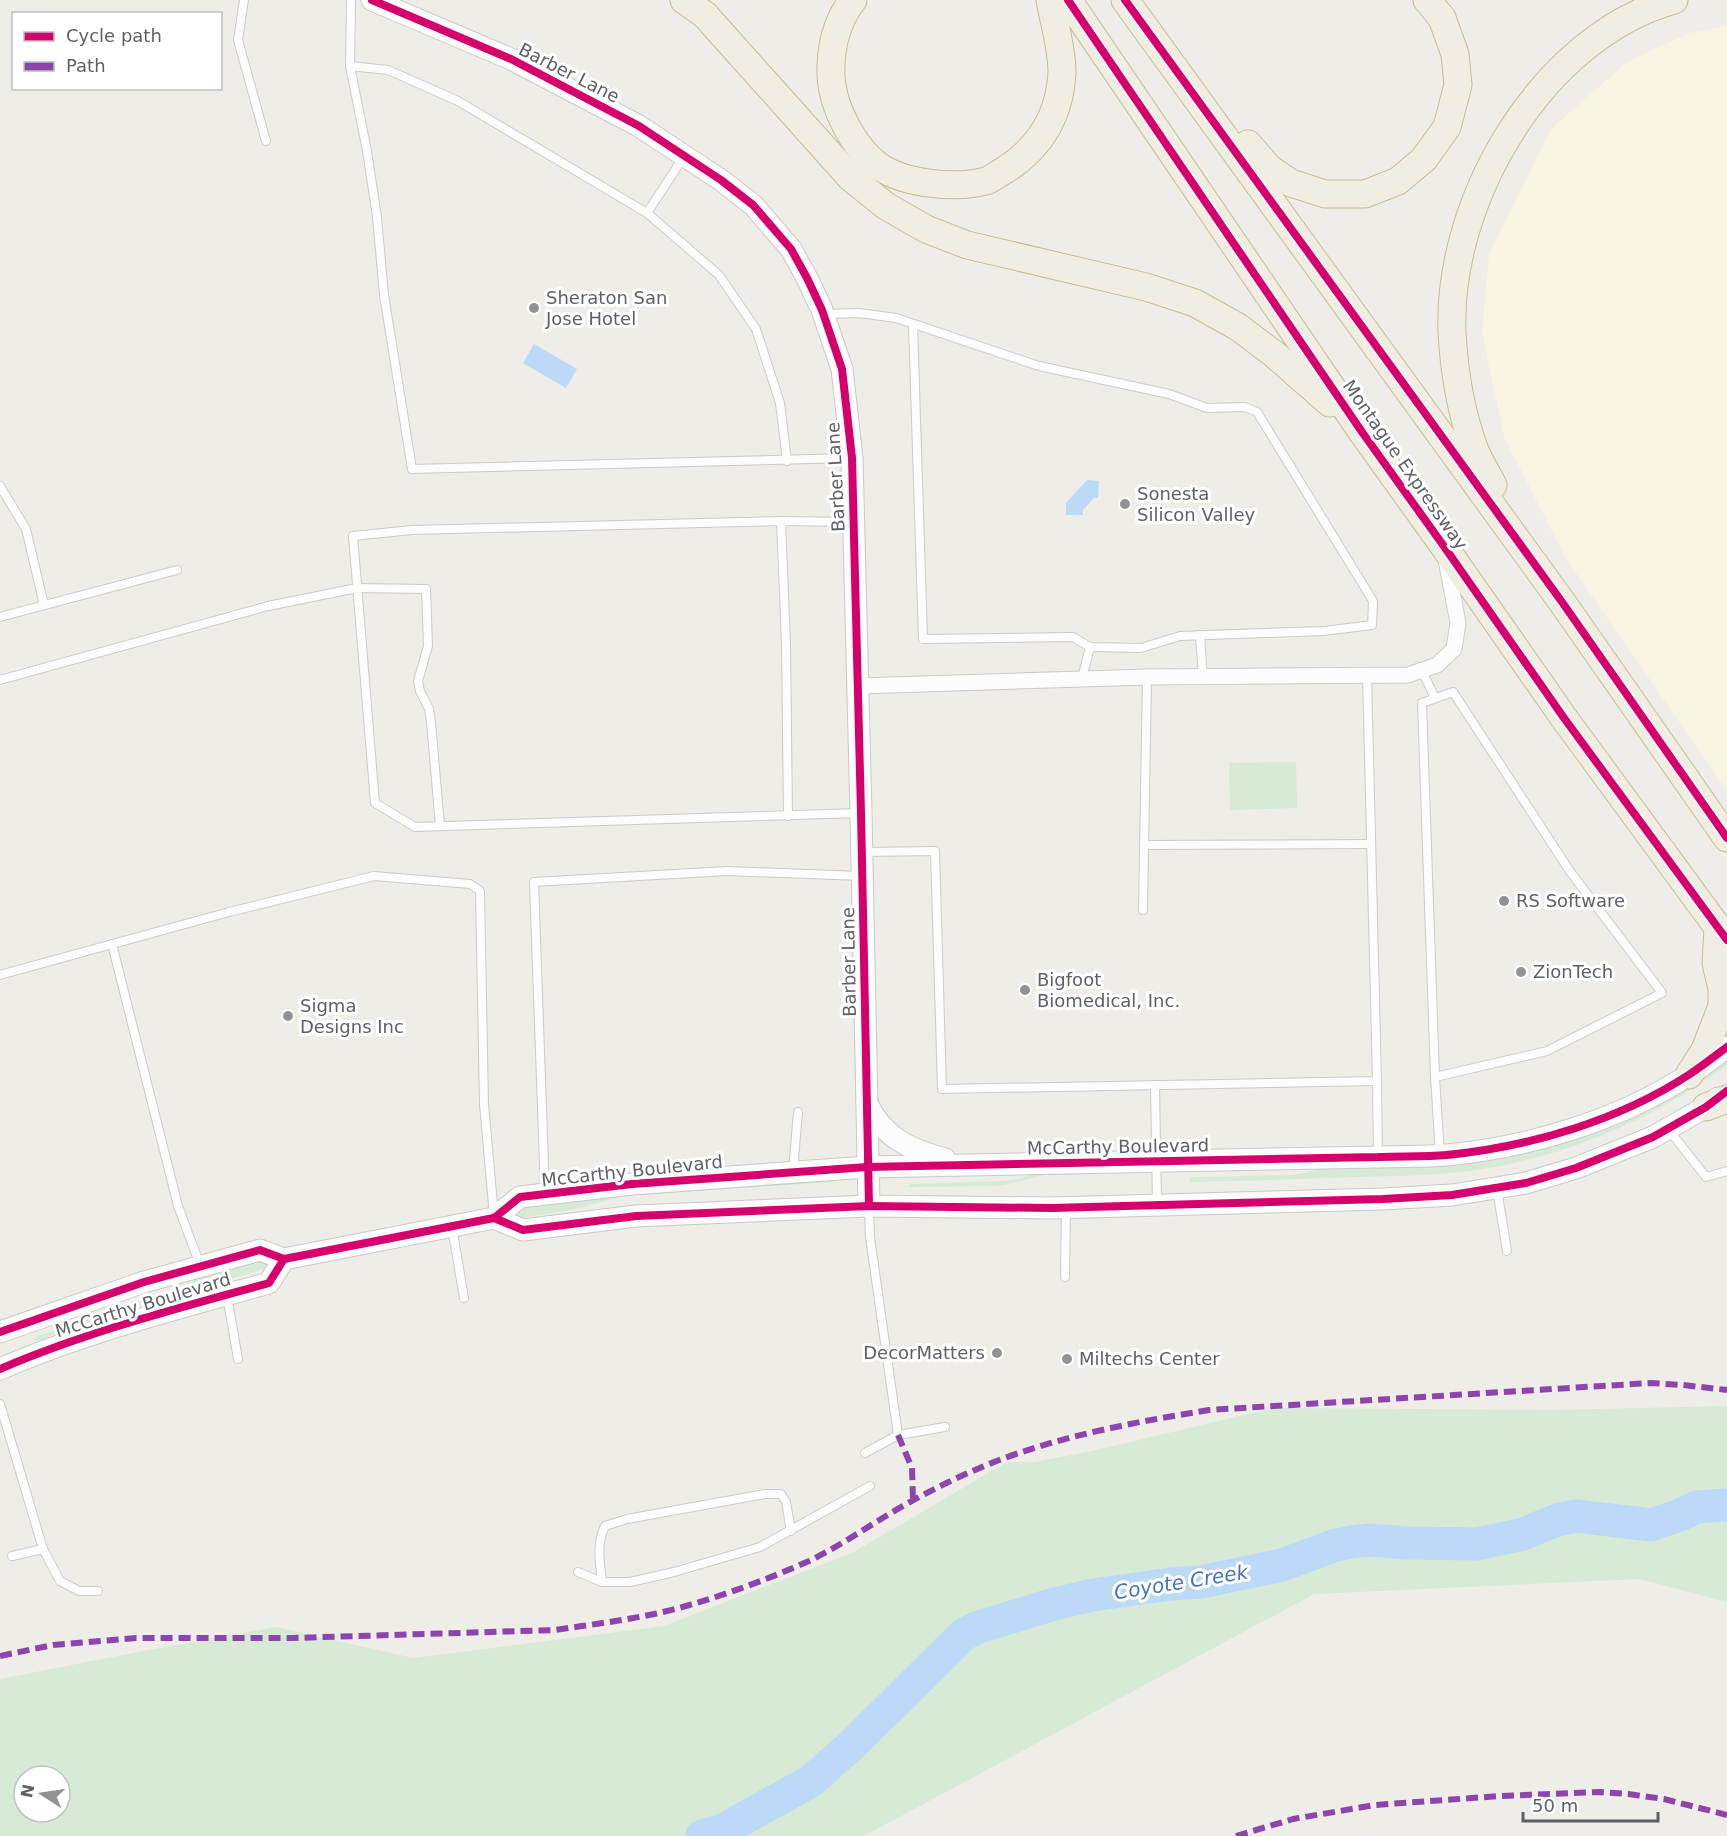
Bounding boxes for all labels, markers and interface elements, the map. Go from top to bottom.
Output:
legend [12,12,222,90]
text: Cycle path [66,25,162,46]
street label: Barber Lane [515,38,623,107]
text: Path [66,55,106,76]
place label: Sheraton San Jose Hotel [545,287,667,329]
marker: Sheraton San Jose Hotel [527,301,541,315]
street label: Montague Expressway [1339,376,1472,554]
street label: Barber Lane [822,422,849,532]
place label: Sonesta Silicon Valley [1137,483,1255,525]
marker: Sonesta Silicon Valley [1118,497,1132,511]
place label: RS Software [1516,890,1625,911]
marker: RS Software [1497,894,1511,908]
street label: Barber Lane [837,907,860,1017]
place label: ZionTech [1533,961,1613,982]
marker: ZionTech [1514,965,1528,979]
place label: Bigfoot Biomedical, Inc. [1037,969,1180,1011]
marker: Bigfoot Biomedical, Inc. [1018,983,1032,997]
place label: Sigma Designs Inc [300,995,404,1037]
marker: Sigma Designs Inc [281,1009,295,1023]
street label: McCarthy Boulevard [1027,1134,1209,1159]
street label: McCarthy Boulevard [540,1151,724,1190]
street label: McCarthy Boulevard [53,1268,233,1341]
place label: DecorMatters [863,1342,985,1363]
marker: DecorMatters [990,1346,1004,1360]
place label: Miltechs Center [1079,1348,1220,1369]
marker: Miltechs Center [1060,1352,1074,1366]
water label: Coyote Creek [1112,1559,1251,1604]
north arrow [12,1764,72,1824]
text: N [17,1782,39,1800]
scale bar [1523,1785,1658,1823]
text: 50 m [1532,1795,1578,1816]

